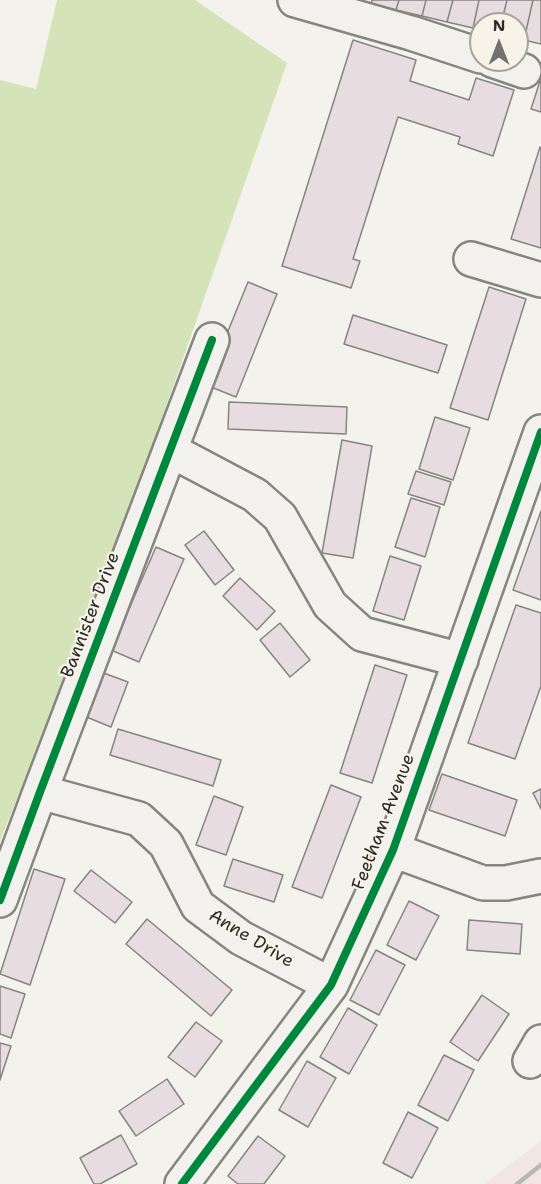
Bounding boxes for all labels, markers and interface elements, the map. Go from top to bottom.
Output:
north arrow [469,12,529,72]
text: N [493,15,505,36]
street label: Bannister Drive [57,549,125,681]
street label: Feetham Avenue [348,751,420,893]
street label: Anne Drive [205,905,297,973]

